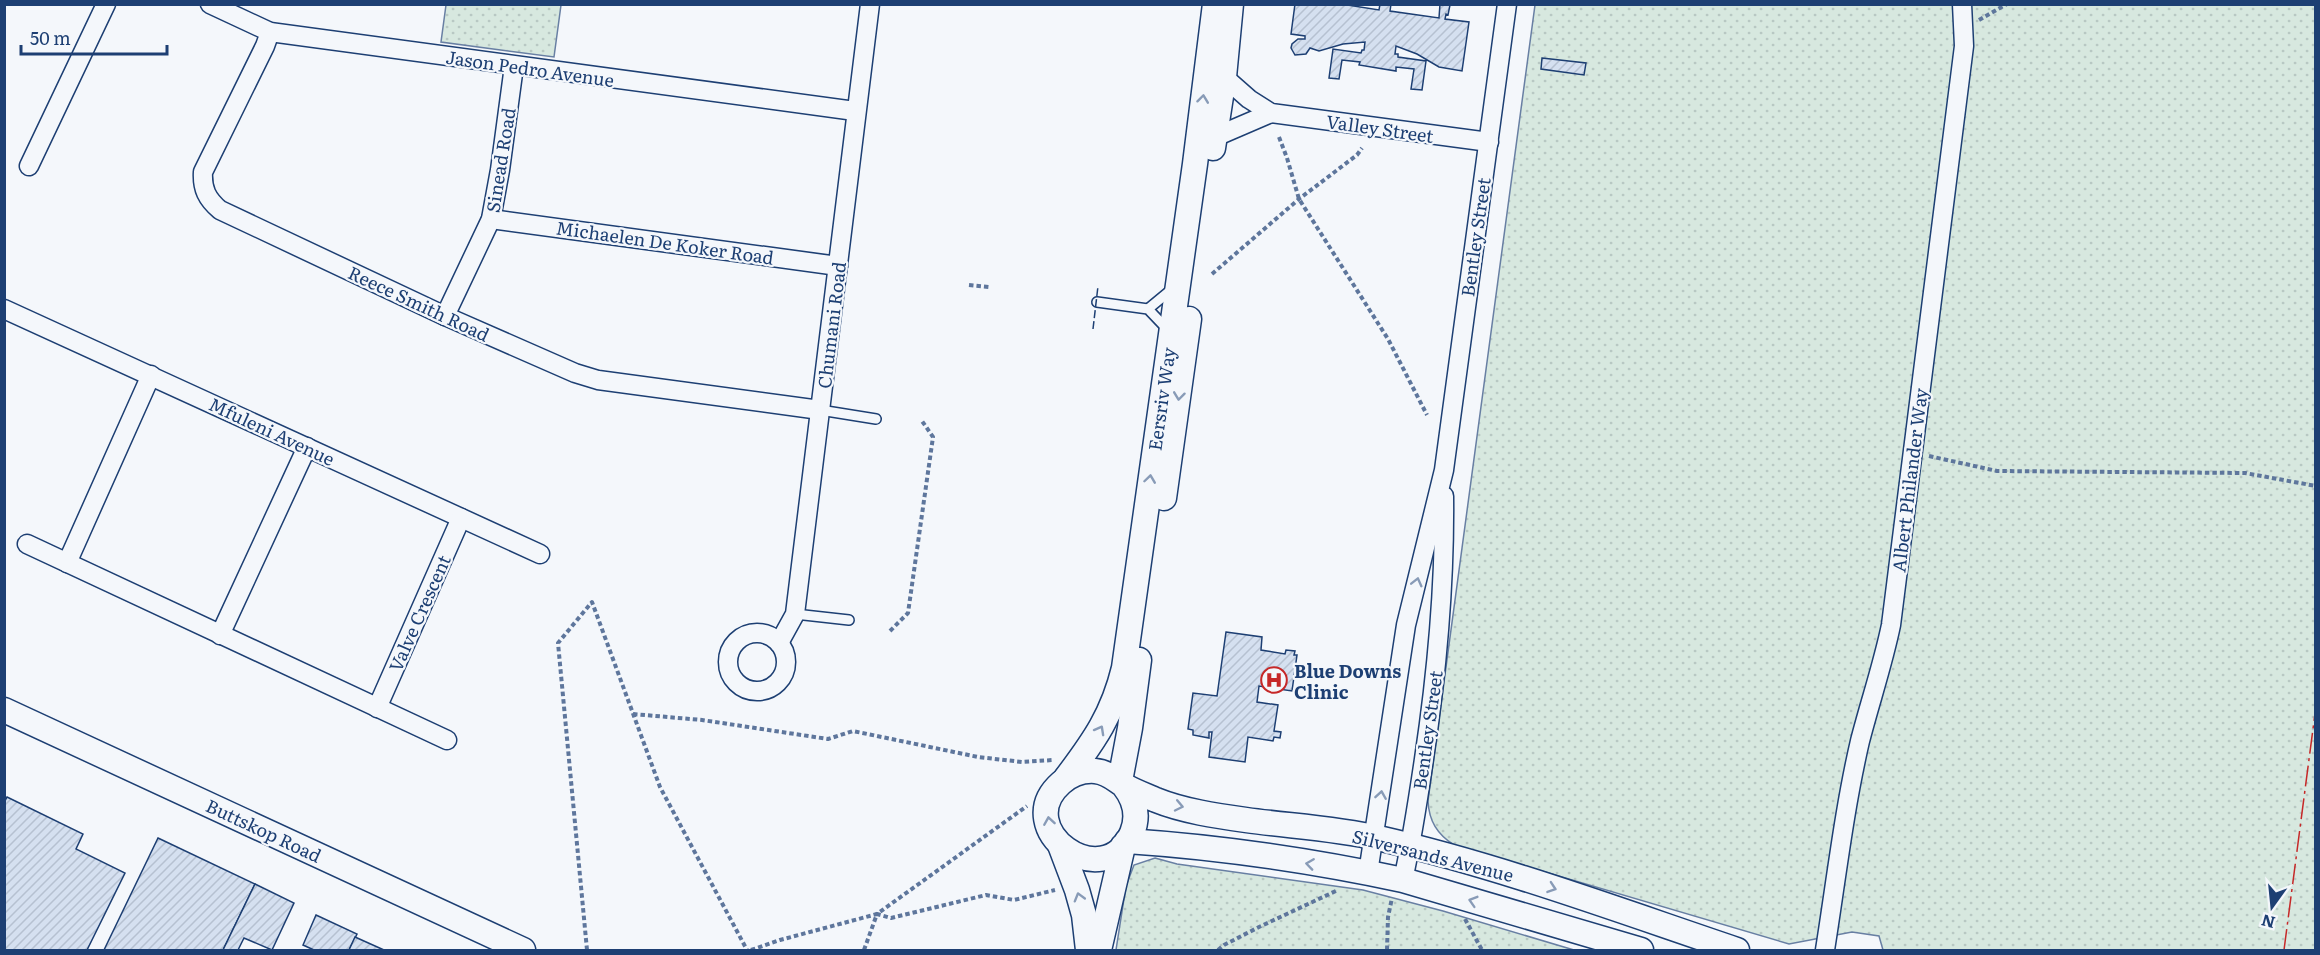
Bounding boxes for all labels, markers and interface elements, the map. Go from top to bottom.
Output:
scale bar [21,18,166,56]
text: 50 m [30,24,71,51]
street label: Jason Pedro Avenue [444,43,616,93]
one-way arrow [1196,94,1209,103]
street label: Sinead Road [478,106,522,214]
street label: Valley Street [1325,107,1436,149]
street label: Bentley Street [1453,175,1497,298]
street label: Michaelen De Koker Road [554,213,776,271]
street label: Reece Smith Road [344,258,494,348]
street label: Chumani Road [810,260,852,390]
street label: Eersriv Way [1140,345,1182,452]
street label: Albert Philander Way [1884,386,1934,574]
street label: Mfuleni Avenue [205,390,339,472]
one-way arrow [1174,391,1186,400]
one-way arrow [1144,475,1156,484]
street label: Valve Crescent [381,550,457,676]
one-way arrow [1409,577,1422,587]
place label: Blue Downs Clinic [1294,657,1401,705]
hospital icon: Blue Downs Clinic [1259,665,1289,695]
street label: Bentley Street [1405,668,1449,791]
one-way arrow [1093,726,1104,737]
one-way arrow [1375,790,1387,799]
street label: Buttskop Road [202,791,326,869]
one-way arrow [1174,799,1184,812]
one-way arrow [1043,817,1056,827]
street label: Silversands Avenue [1349,822,1517,888]
one-way arrow [1305,859,1314,871]
north arrow [2242,877,2302,937]
one-way arrow [1546,881,1557,893]
one-way arrow [1074,892,1086,903]
one-way arrow [1468,896,1479,908]
text: N [2258,909,2277,936]

